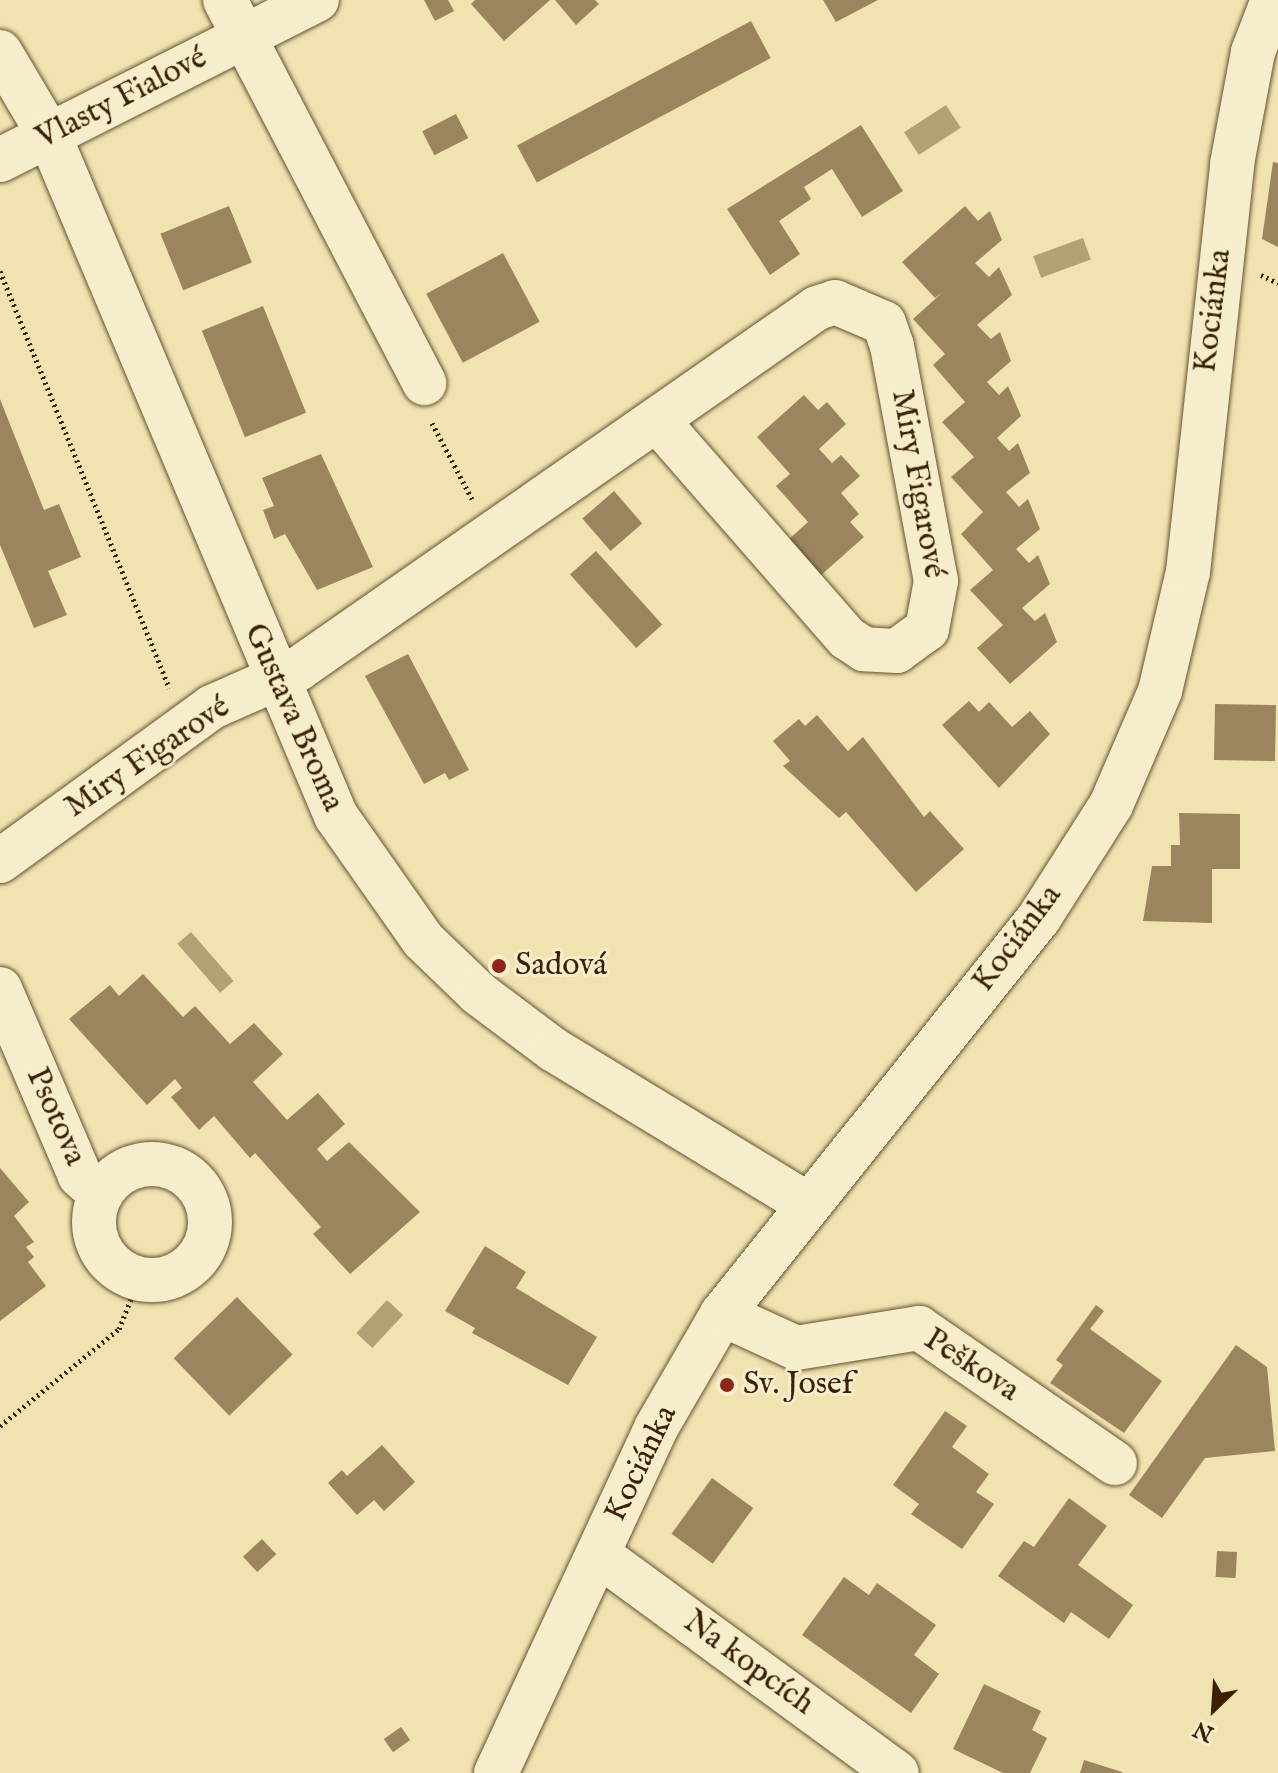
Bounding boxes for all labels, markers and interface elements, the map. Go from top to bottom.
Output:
street label: Vlasty Fialové [30,40,214,158]
street label: Kociánka [1187,247,1241,375]
street label: Miry Figarové [882,387,952,581]
street label: Gustava Broma [235,618,351,818]
street label: Miry Figarové [58,689,238,827]
street label: Kociánka [965,878,1071,1000]
place label: Sadová [515,947,607,985]
marker: Sadová [490,957,508,975]
street label: Psotova [17,1062,93,1172]
street label: Peškova [916,1321,1026,1411]
place label: Sv. Josef [743,1366,853,1404]
marker: Sv. Josef [718,1376,736,1394]
street label: Kociánka [597,1400,687,1528]
street label: Na kopcích [675,1604,821,1724]
north arrow [1174,1669,1254,1749]
text: N [1189,1714,1218,1747]

